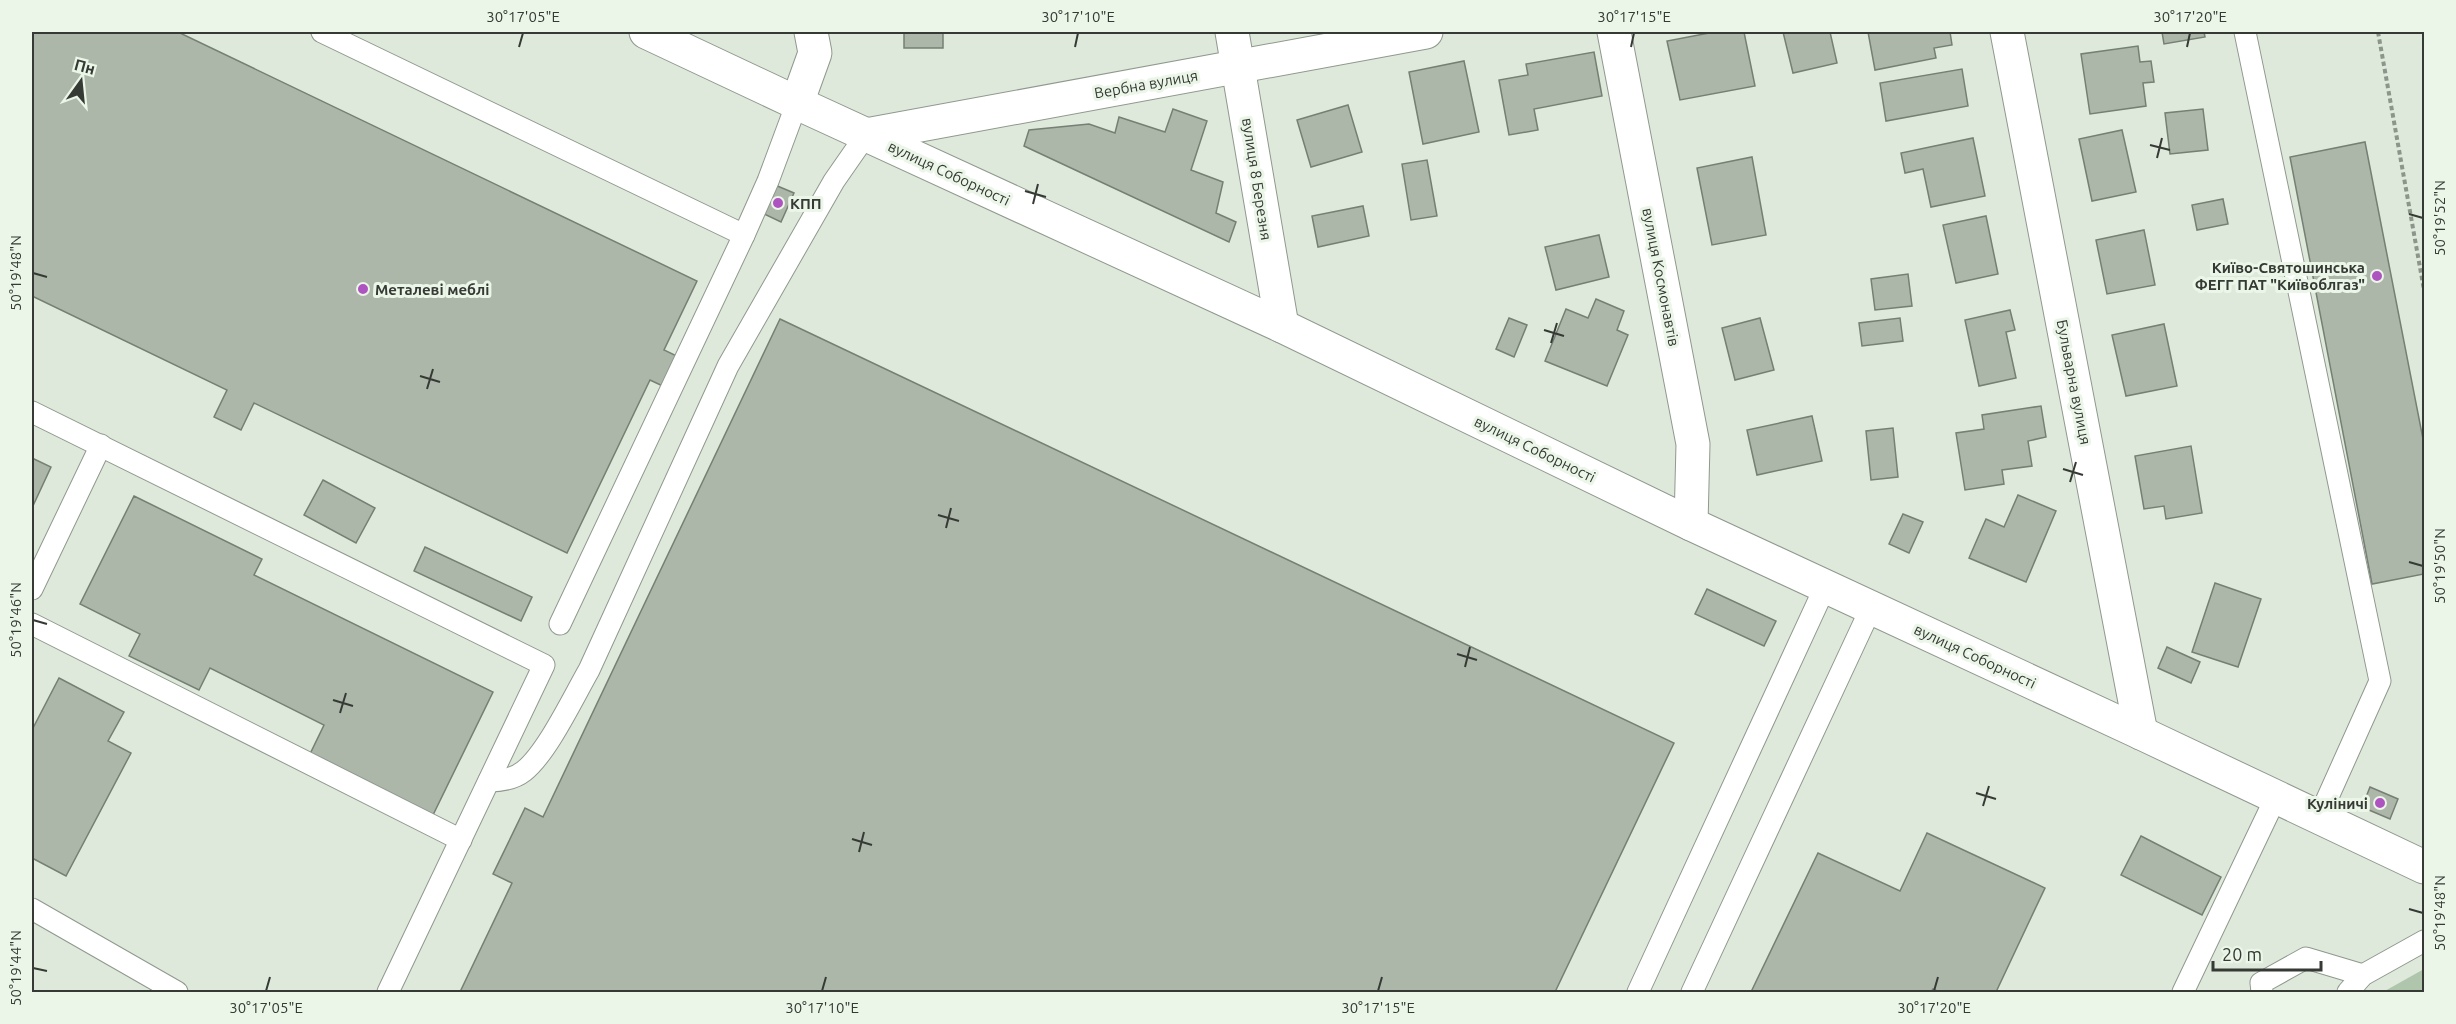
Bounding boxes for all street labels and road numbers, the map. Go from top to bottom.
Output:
street label: Вербна вулиця [1093,67,1199,101]
street label: вулиця 8 Березня [1239,117,1275,241]
street label: вулиця Соборності [885,137,1013,209]
street label: вулиця Космонавтів [1639,206,1683,348]
street label: Бульварна вулиця [2054,318,2094,446]
street label: вулиця Соборності [1472,412,1598,486]
street label: вулиця Соборності [1911,620,2039,692]

